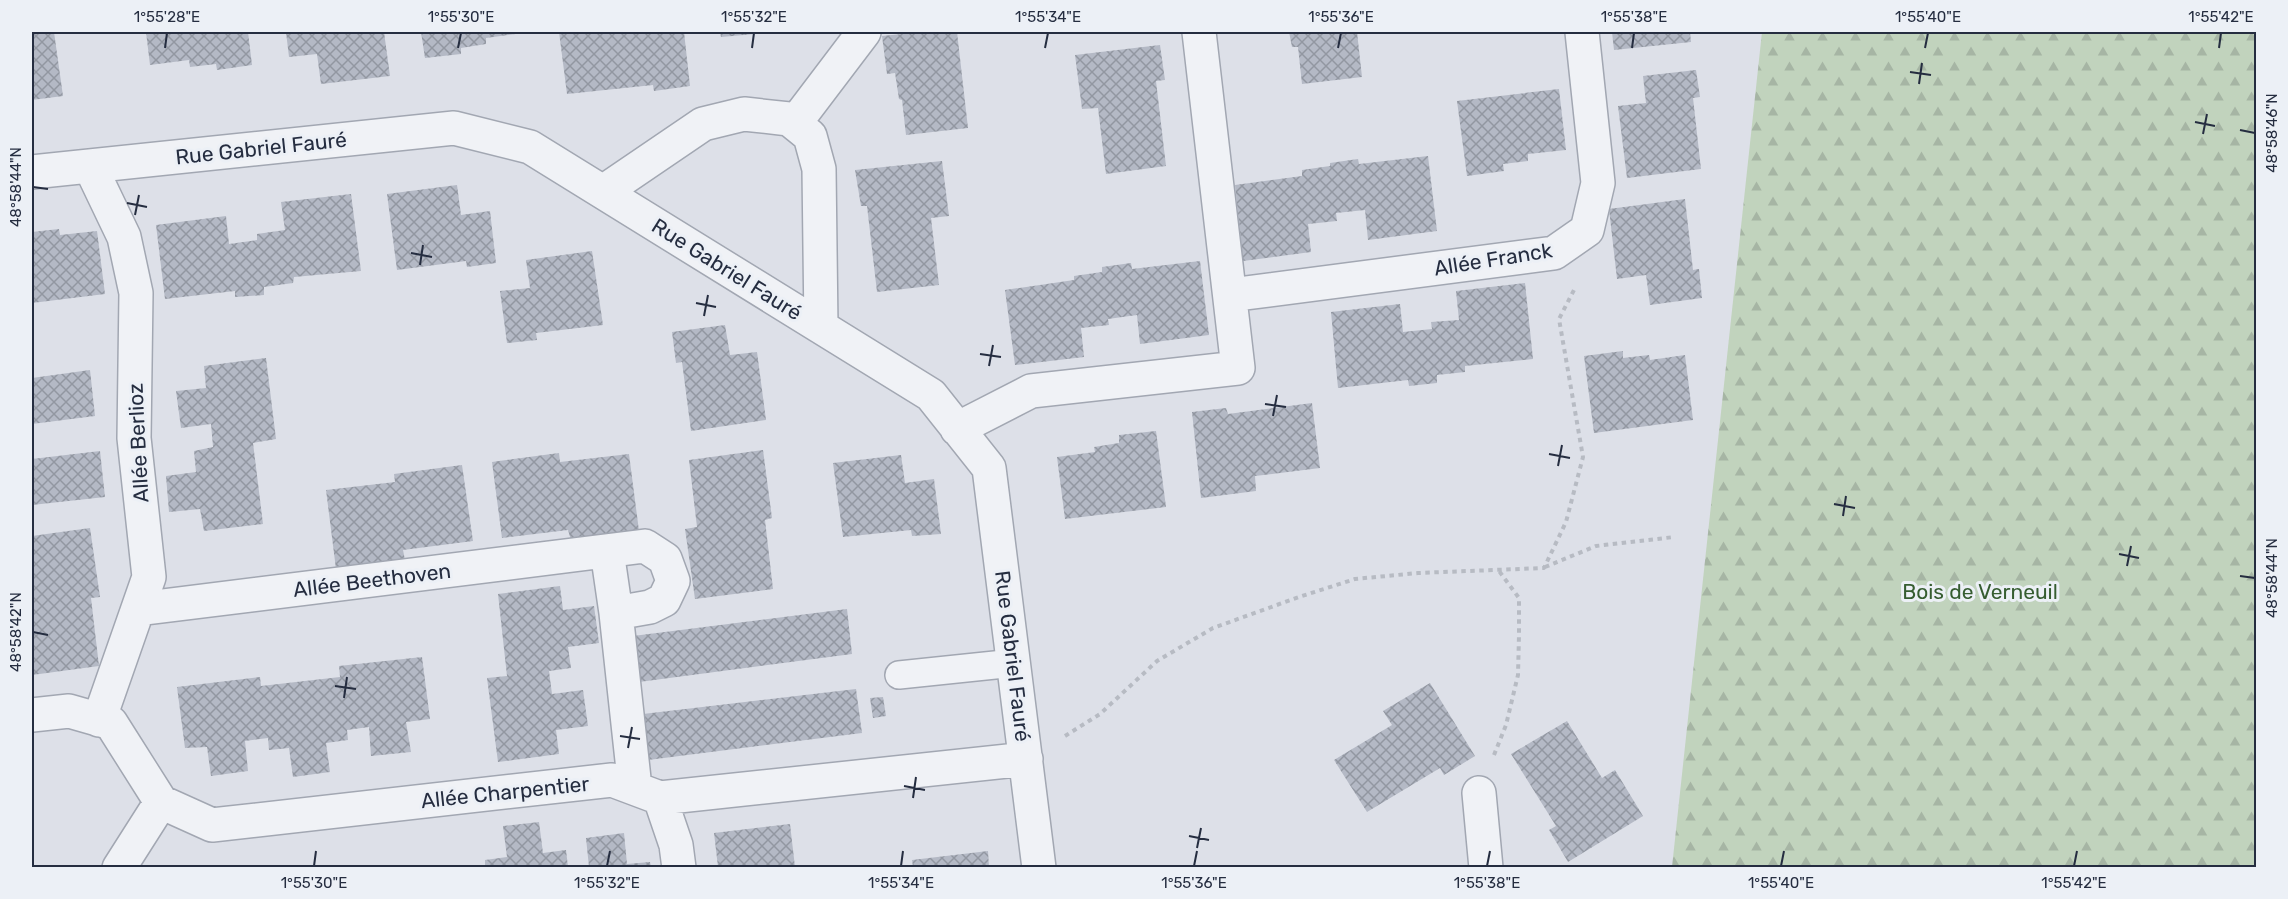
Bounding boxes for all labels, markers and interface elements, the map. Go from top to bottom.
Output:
text: 1°55'28"E [134,8,200,26]
text: 1°55'30"E [428,8,494,26]
text: 1°55'32"E [721,8,787,26]
text: 1°55'34"E [1015,8,1081,26]
text: 1°55'36"E [1308,8,1374,26]
text: 1°55'38"E [1601,8,1667,26]
text: 1°55'40"E [1895,8,1961,26]
text: 1°55'42"E [2188,8,2254,26]
text: 48°58'46"N [2263,93,2281,173]
street label: Rue Gabriel Fauré [174,127,348,169]
text: 48°58'44"N [7,147,25,227]
street label: Rue Gabriel Fauré [647,213,807,325]
street label: Allée Franck [1432,237,1554,281]
street label: Allée Berlioz [122,383,154,503]
text: 48°58'44"N [2263,538,2281,618]
street label: Allée Beethoven [292,558,452,602]
street label: Rue Gabriel Fauré [990,569,1036,743]
park label: Bois de Verneuil [1902,579,2058,604]
text: 48°58'42"N [7,592,25,672]
street label: Allée Charpentier [420,771,590,813]
text: 1°55'30"E [281,874,347,892]
text: 1°55'32"E [574,874,640,892]
text: 1°55'34"E [868,874,934,892]
text: 1°55'36"E [1161,874,1227,892]
text: 1°55'38"E [1454,874,1520,892]
text: 1°55'40"E [1748,874,1814,892]
text: 1°55'42"E [2041,874,2107,892]

